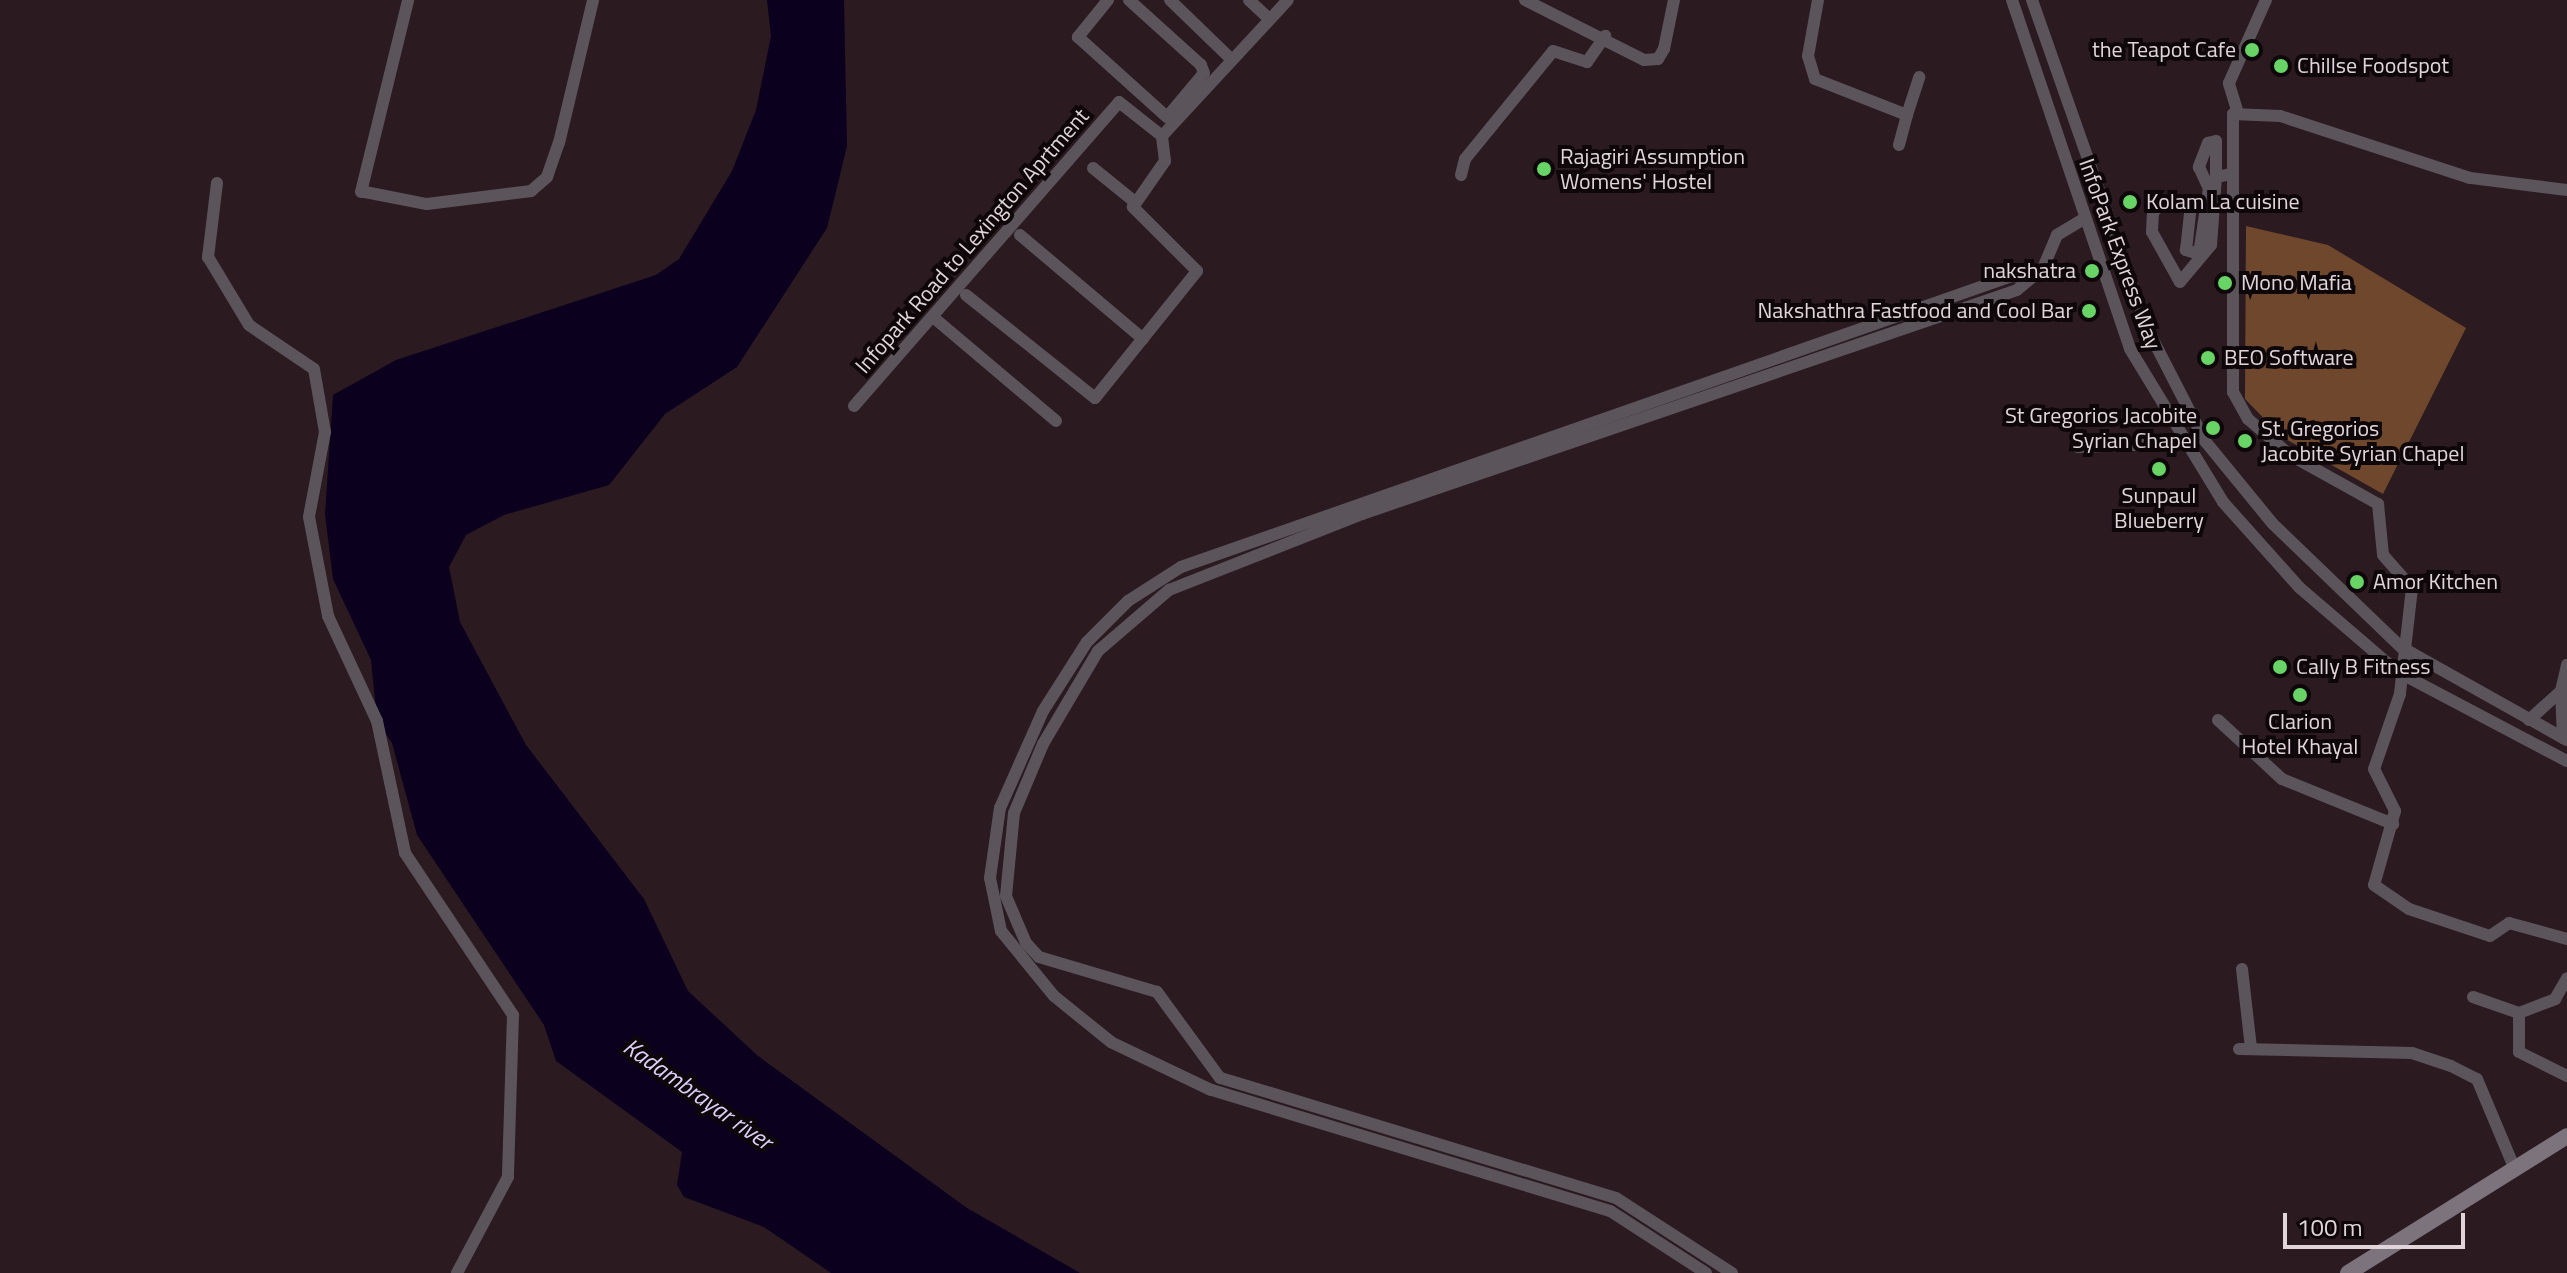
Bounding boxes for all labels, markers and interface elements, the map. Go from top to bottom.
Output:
place label: the Teapot Cafe [2092,37,2236,63]
marker: the Teapot Cafe [2243,41,2261,59]
place label: Chillse Foodspot [2297,53,2449,79]
marker: Chillse Foodspot [2272,57,2290,75]
street label: Infopark Road to Lexington Aprtment [850,103,1094,379]
place label: Rajagiri Assumption Womens' Hostel [1560,143,1745,194]
street label: InfoPark Express Way [2073,155,2167,353]
marker: Rajagiri Assumption Womens' Hostel [1535,160,1553,178]
place label: Kolam La cuisine [2146,189,2300,215]
marker: Kolam La cuisine [2121,193,2139,211]
place label: nakshatra [1983,258,2076,284]
marker: nakshatra [2083,262,2101,280]
place label: Mono Mafia [2241,270,2352,296]
marker: Mono Mafia [2216,274,2234,292]
place label: Nakshathra Fastfood and Cool Bar [1757,298,2073,324]
marker: Nakshathra Fastfood and Cool Bar [2080,302,2098,320]
place label: BEO Software [2224,345,2354,371]
marker: BEO Software [2199,349,2217,367]
place label: St Gregorios Jacobite Syrian Chapel [2005,402,2197,454]
place label: St. Gregorios Jacobite Syrian Chapel [2261,415,2465,466]
marker: St Gregorios Jacobite Syrian Chapel [2204,419,2222,437]
marker: St. Gregorios Jacobite Syrian Chapel [2236,432,2254,450]
marker: Sunpaul Blueberry [2150,460,2168,478]
place label: Sunpaul Blueberry [2114,482,2204,534]
place label: Amor Kitchen [2373,569,2498,595]
marker: Amor Kitchen [2348,573,2366,591]
place label: Cally B Fitness [2296,654,2431,680]
marker: Cally B Fitness [2271,658,2289,676]
marker: Clarion Hotel Khayal [2291,686,2309,704]
place label: Clarion Hotel Khayal [2242,708,2358,760]
water label: Kadambrayar river [618,1032,778,1156]
scale bar [2287,1197,2469,1247]
text: 100 m [2297,1209,2363,1245]

